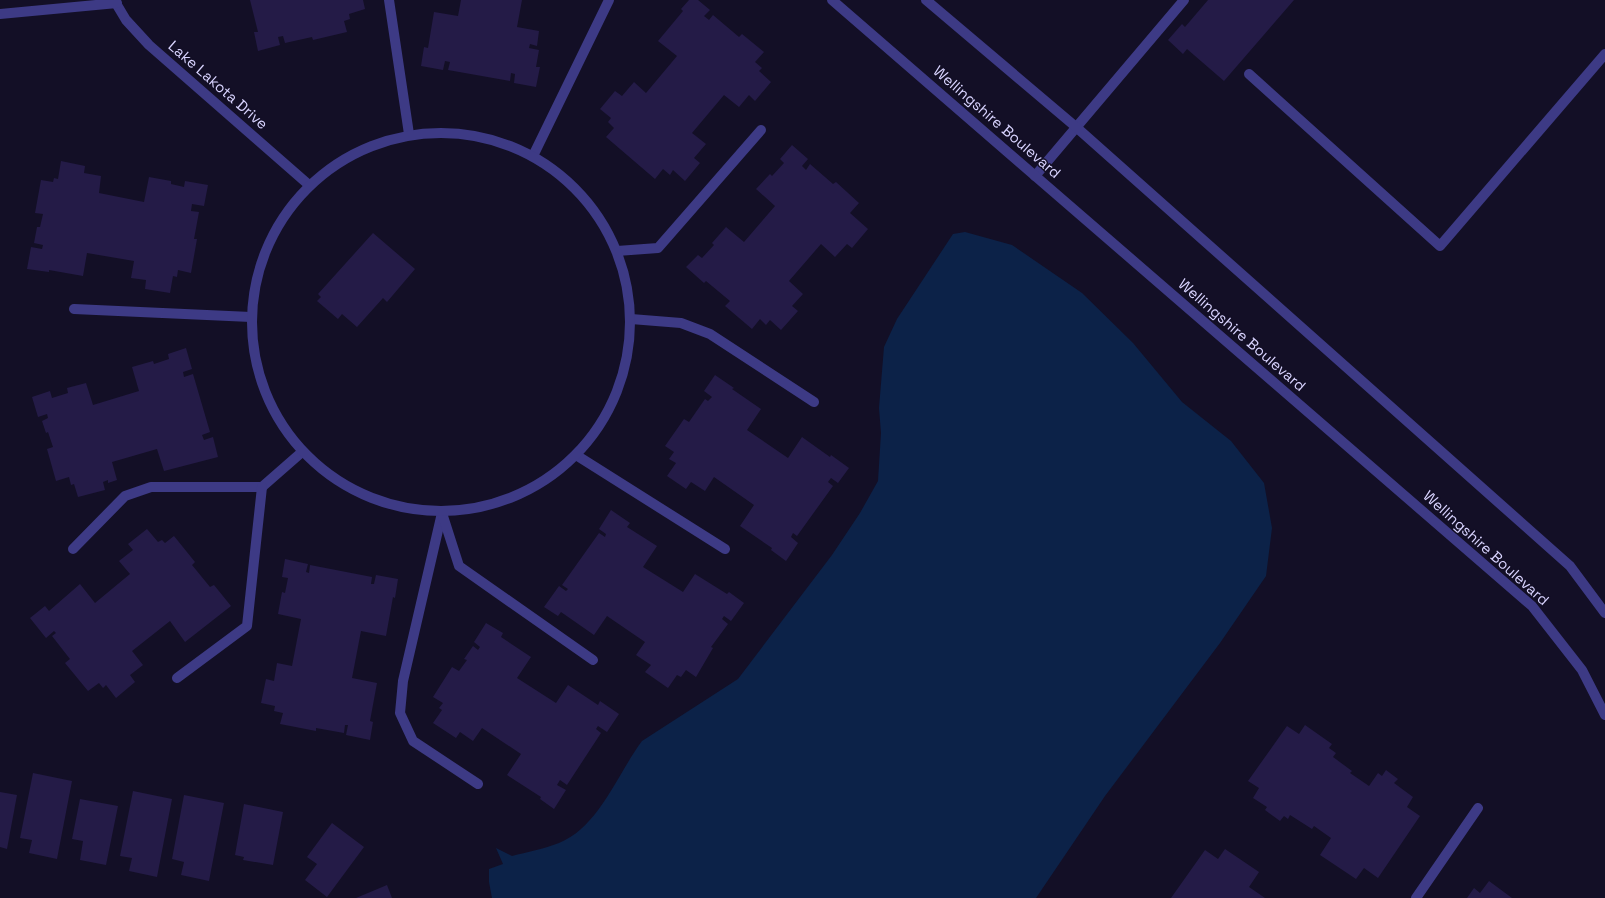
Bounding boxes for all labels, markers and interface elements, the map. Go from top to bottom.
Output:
street label: Lake Lakota Drive [165,36,272,133]
street label: Wellingshire Boulevard [930,61,1065,182]
street label: Wellingshire Boulevard [1175,274,1310,395]
street label: Wellingshire Boulevard [1420,486,1553,609]

